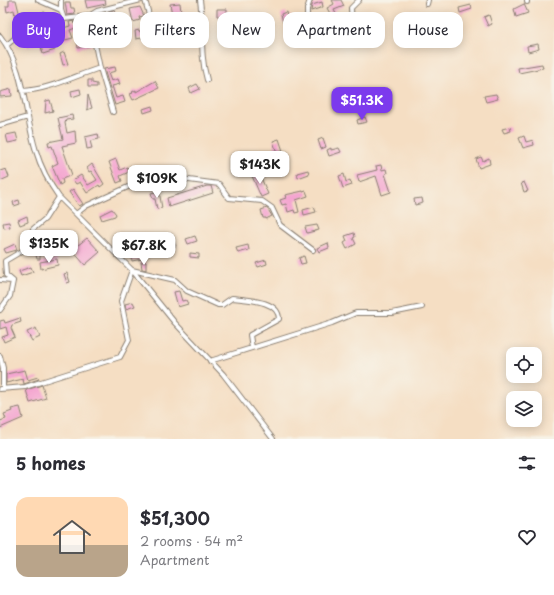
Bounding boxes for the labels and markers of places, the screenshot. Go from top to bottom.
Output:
pin: $51.3K [329,87,395,121]
pin: $143K [232,151,288,185]
pin: $109K [129,165,185,199]
pin: $135K [21,230,77,264]
pin: $67.8K [111,232,177,266]

